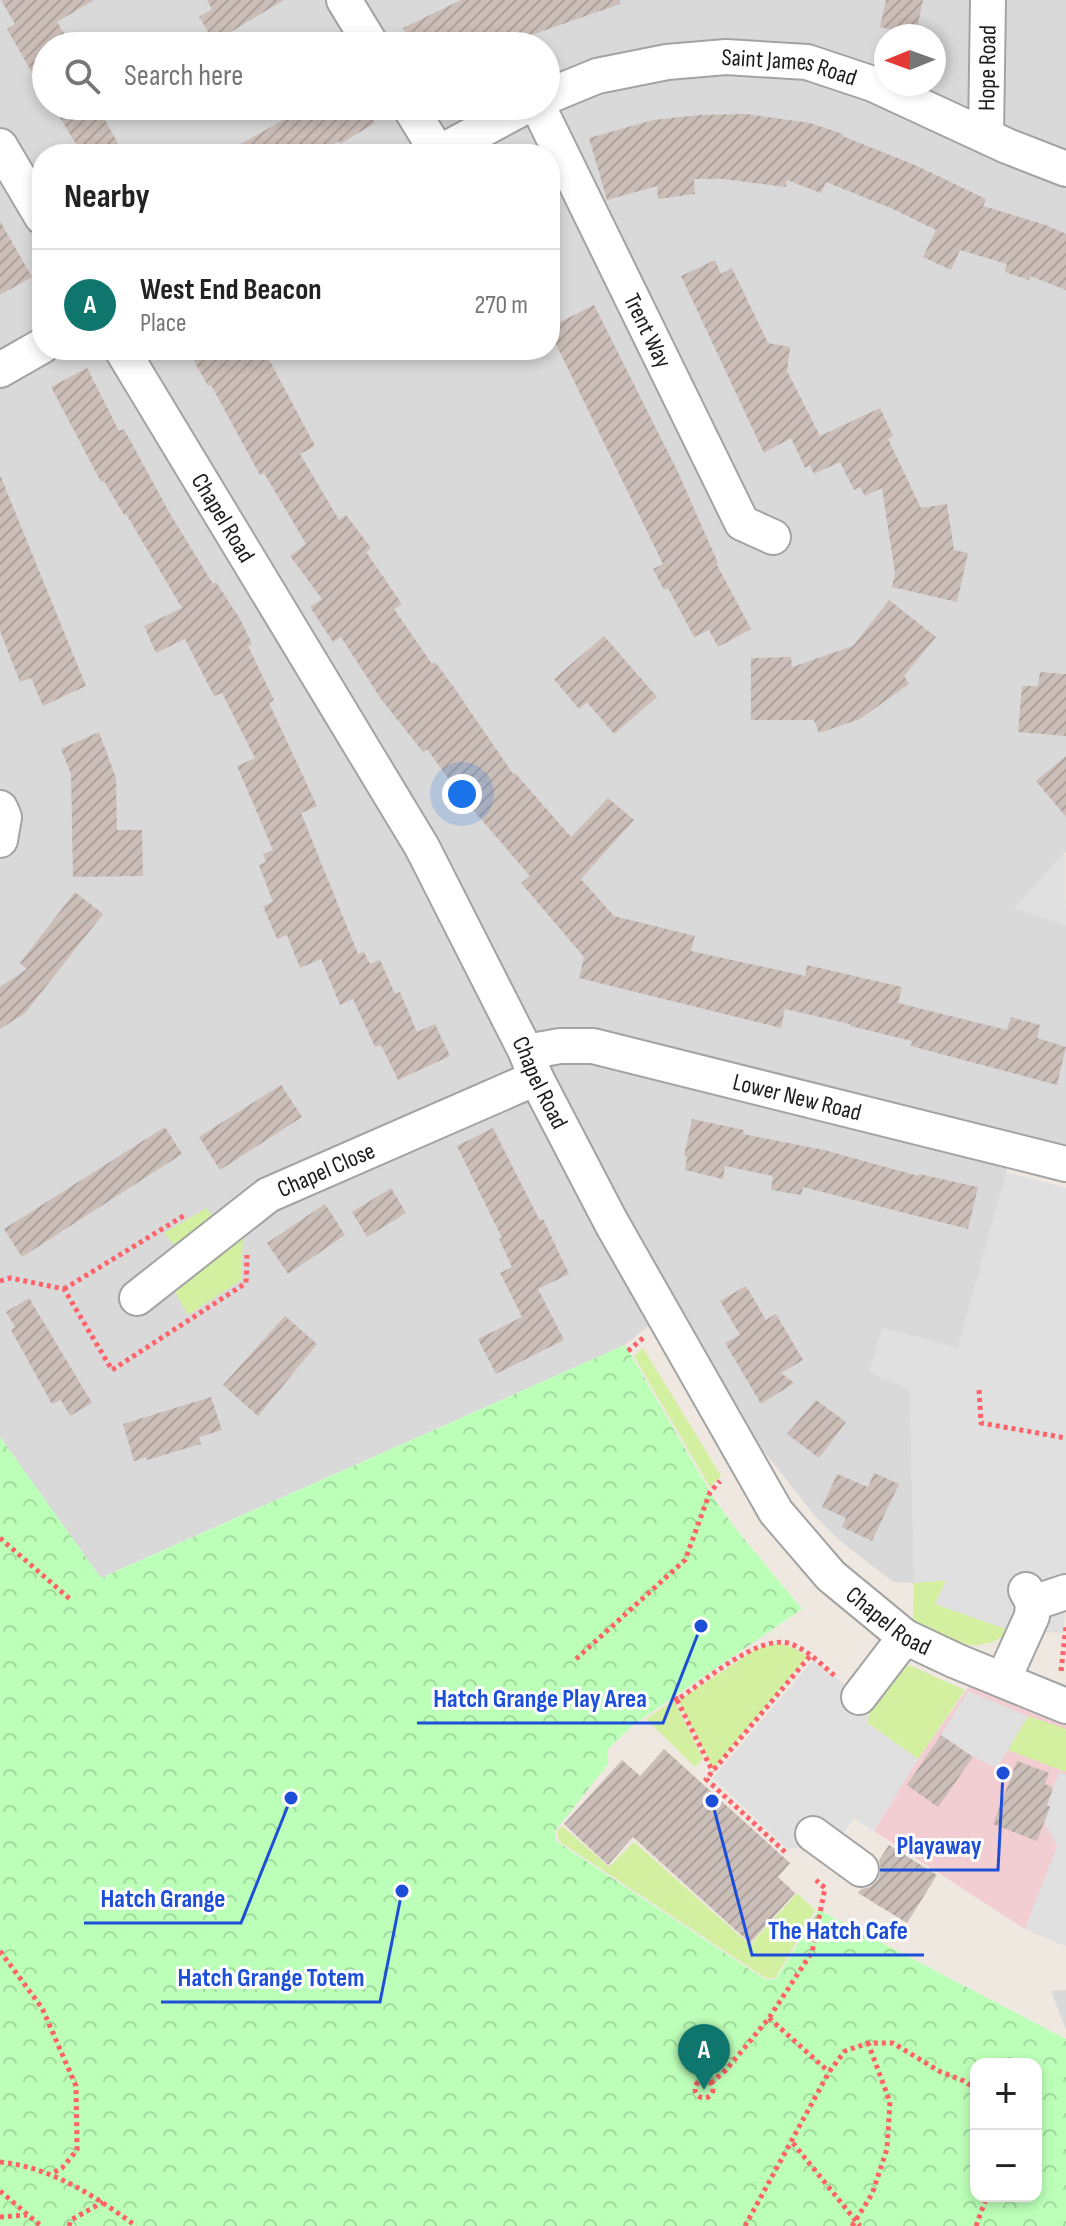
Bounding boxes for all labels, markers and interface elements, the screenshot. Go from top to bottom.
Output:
north arrow [874,24,946,96]
street label: Hope Road [972,25,1002,111]
search box [32,32,560,120]
street label: Saint James Road [721,42,861,92]
icon: search [60,54,104,98]
text: Search here [124,58,243,94]
text: Nearby [64,176,150,217]
text: West End Beacon [140,272,322,308]
street label: Trent Way [617,289,678,372]
text: A [84,290,96,321]
text: 270 m [475,290,528,321]
text: Place [140,308,187,339]
street label: Chapel Road [185,468,261,568]
your location [442,774,482,814]
street label: Chapel Road [506,1031,574,1134]
street label: Lower New Road [730,1067,864,1127]
street label: Chapel Close [273,1136,379,1204]
street label: Chapel Road [840,1580,936,1662]
callout: Hatch Grange Play Area [417,1673,663,1723]
text: Hatch Grange Play Area [433,1684,647,1715]
callout: Playaway [880,1820,998,1870]
text: Playaway [896,1831,982,1862]
callout: Hatch Grange [84,1873,241,1923]
text: Hatch Grange [101,1884,225,1915]
callout: The Hatch Cafe [752,1905,924,1955]
text: The Hatch Cafe [768,1916,908,1947]
callout: Hatch Grange Totem [161,1952,380,2002]
text: Hatch Grange Totem [178,1963,364,1994]
pin: A [678,2024,730,2090]
map controls [970,2058,1042,2202]
button: + [970,2058,1042,2130]
button: − [970,2130,1042,2202]

